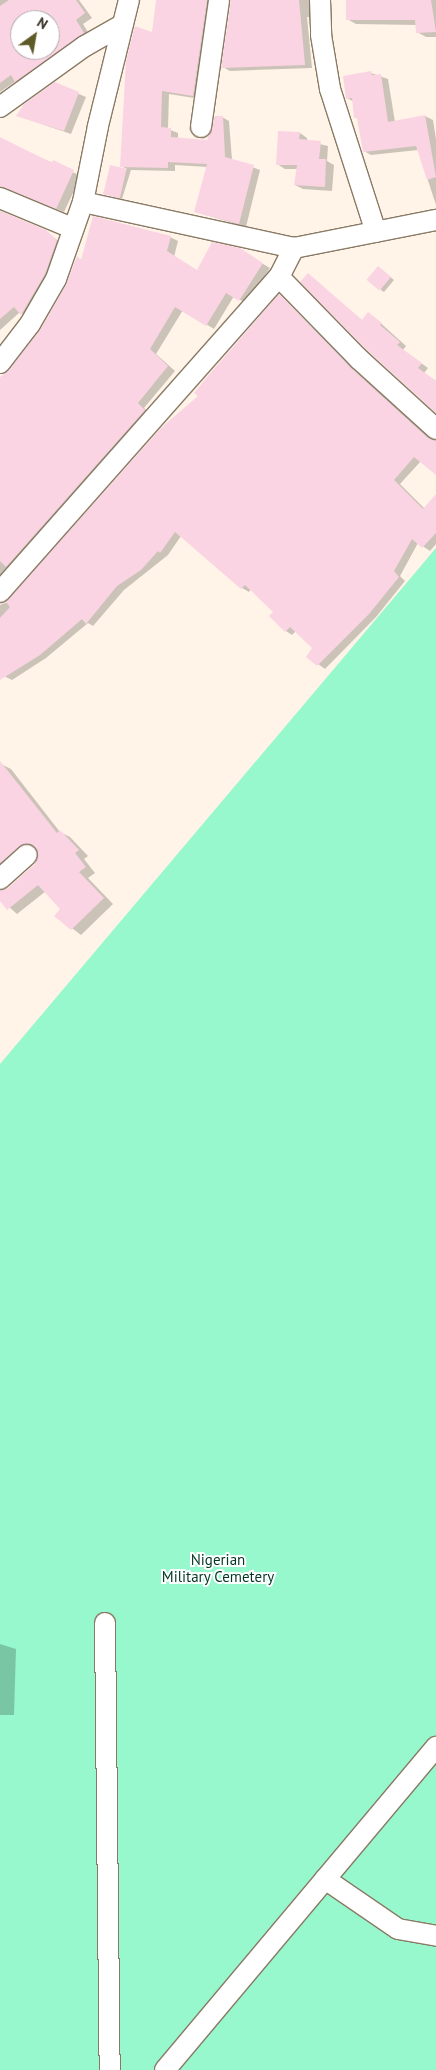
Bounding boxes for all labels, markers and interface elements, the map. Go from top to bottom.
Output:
north arrow [10,10,60,60]
text: N [34,13,51,33]
park label: Nigerian Military Cemetery [162,1550,274,1585]

